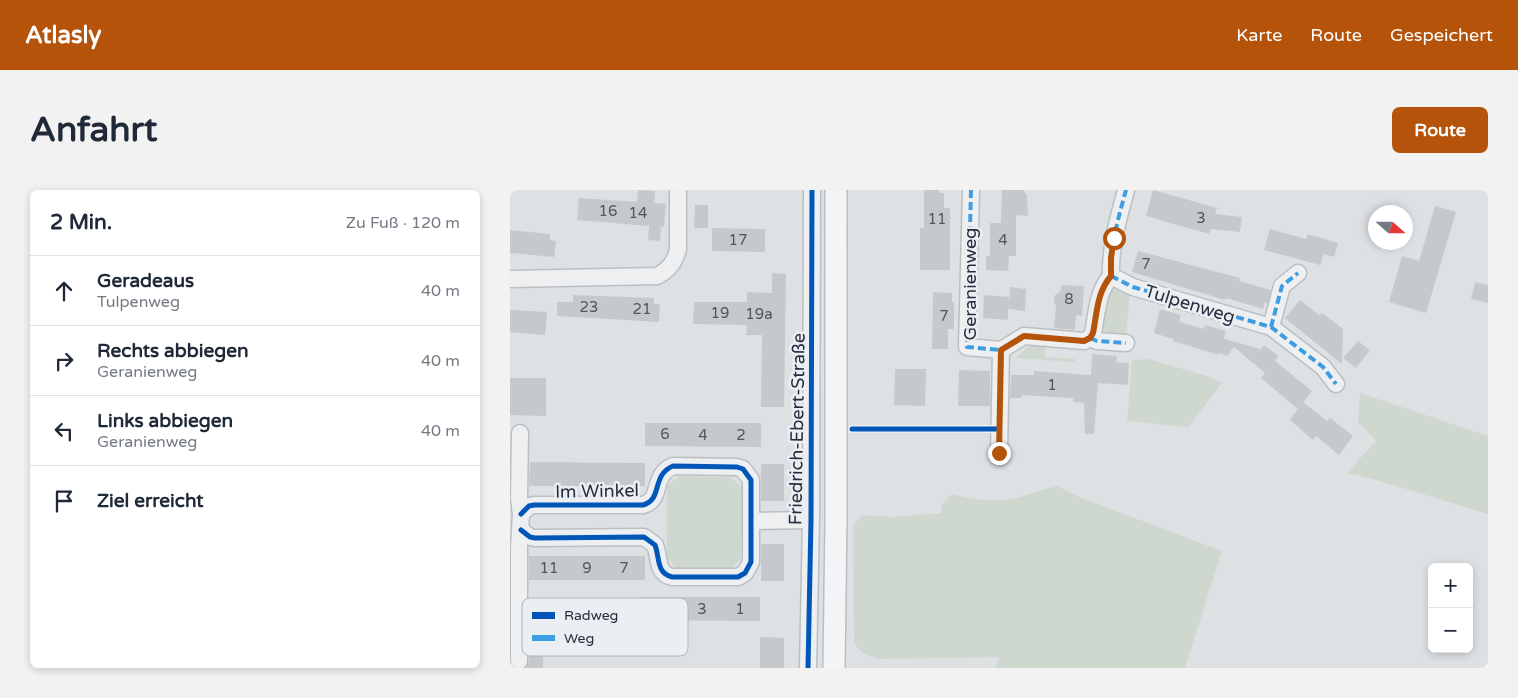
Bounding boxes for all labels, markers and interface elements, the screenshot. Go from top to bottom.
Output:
text: Atlasly [25,21,101,50]
text: Karte [1236,24,1282,46]
text: Route [1310,24,1362,46]
text: Gespeichert [1390,24,1493,46]
button: Route [1392,107,1488,153]
text: Anfahrt [30,109,157,151]
house number: 16 [599,202,617,220]
house number: 14 [629,204,647,222]
north arrow [1368,205,1413,250]
house number: 3 [1196,209,1206,227]
text: 2 Min. [50,210,112,235]
house number: 11 [928,210,946,228]
text: Zu Fuß · 120 m [346,213,460,233]
route start [1103,227,1126,250]
street label: Geranienweg [959,228,981,340]
house number: 17 [729,231,747,249]
house number: 4 [998,231,1008,249]
house number: 7 [1141,255,1151,273]
text: Geradeaus [97,270,194,292]
icon: ahead [50,277,78,305]
street label: Tulpenweg [1142,280,1238,328]
text: 40 m [421,281,460,301]
house number: 8 [1064,290,1074,308]
text: Tulpenweg [97,292,180,312]
house number: 23 [580,298,598,316]
house number: 21 [633,300,651,318]
house number: 19 [711,304,729,322]
house number: 19a [745,305,773,323]
house number: 7 [939,307,949,325]
street label: Friedrich-Ebert-Straße [784,333,810,525]
text: Rechts abbiegen [97,340,249,362]
icon: right [50,347,78,375]
text: 40 m [421,351,460,371]
text: Geranienweg [97,362,197,382]
house number: 1 [1047,376,1057,394]
text: Links abbiegen [97,410,233,432]
icon: left [50,417,78,445]
text: 40 m [421,421,460,441]
house number: 6 [660,425,670,443]
house number: 4 [698,426,708,444]
house number: 2 [736,426,746,444]
text: Geranienweg [97,432,197,452]
route end [988,442,1011,465]
street label: Im Winkel [555,479,639,503]
icon: arrive [50,487,78,515]
text: Ziel erreicht [97,490,204,512]
house number: 11 [540,559,558,577]
house number: 9 [582,559,592,577]
house number: 7 [619,559,629,577]
map controls [1428,563,1473,653]
button: + [1428,563,1473,608]
legend [522,598,688,656]
house number: 3 [697,600,707,618]
house number: 1 [735,600,745,618]
text: Radweg [564,607,618,624]
button: − [1428,608,1473,653]
text: Weg [564,630,594,647]

